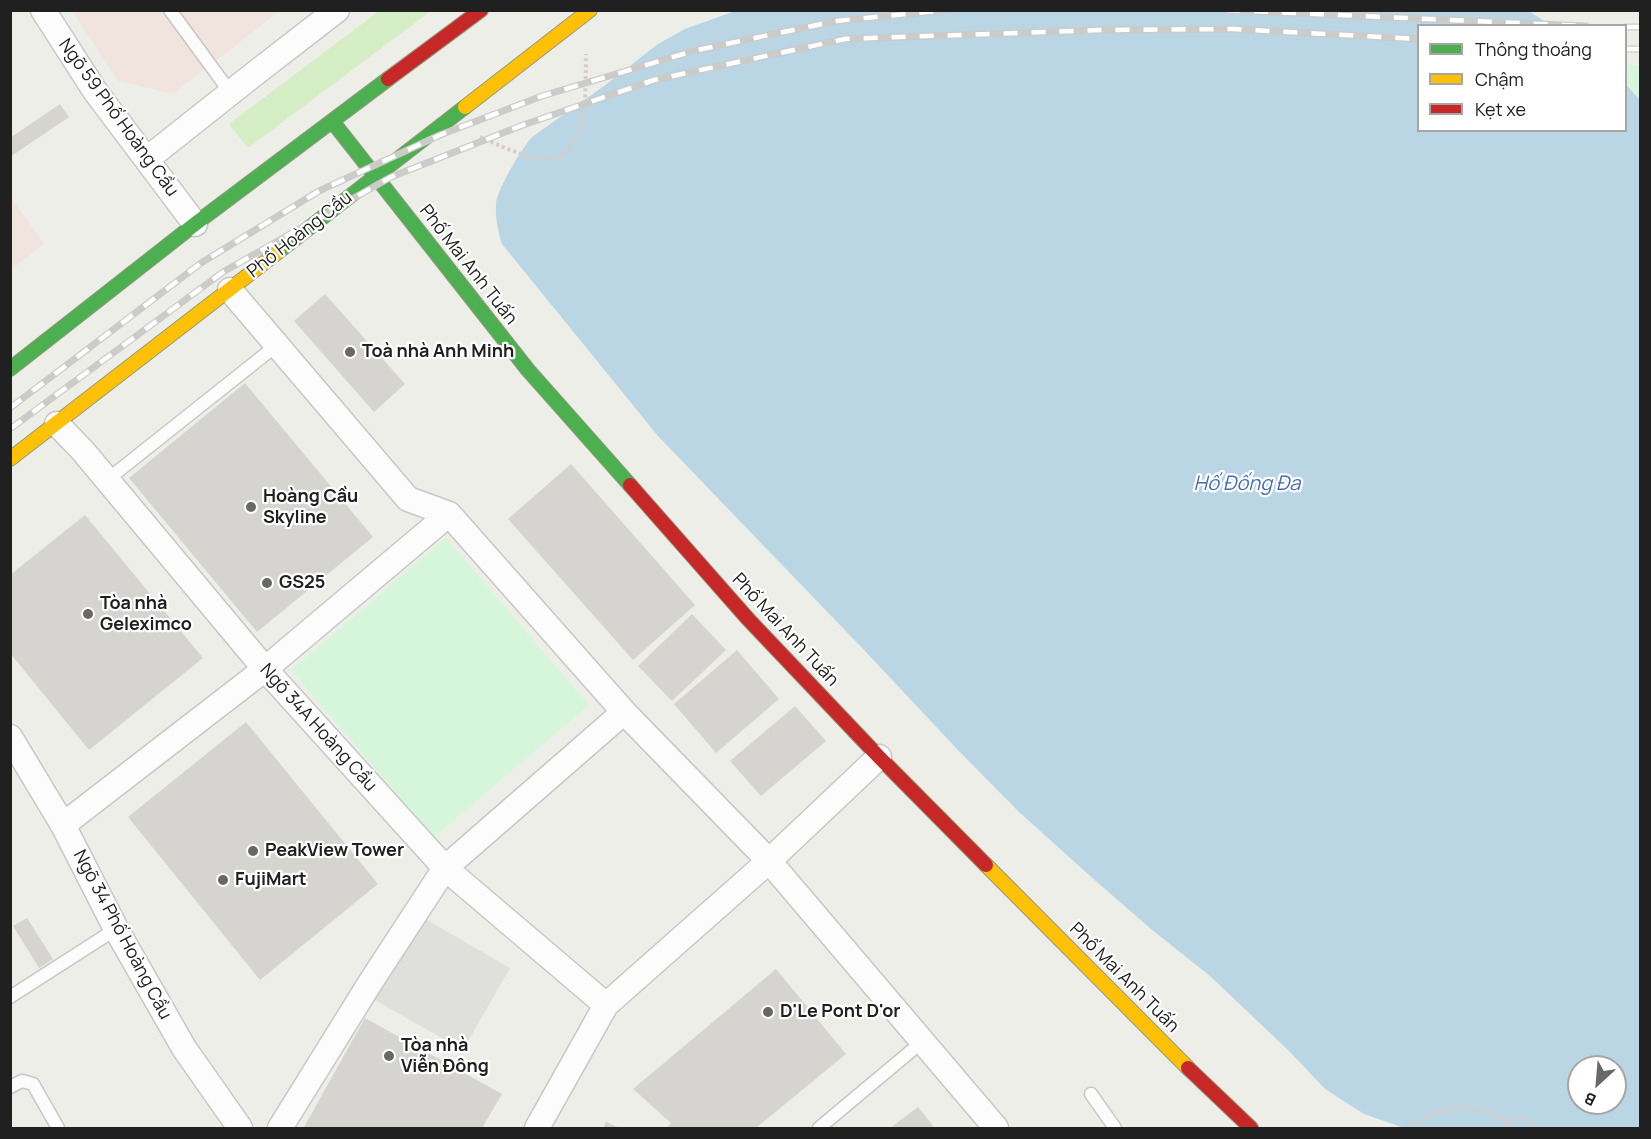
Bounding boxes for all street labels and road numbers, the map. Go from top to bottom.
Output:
street label: Ngõ 59 Phố Hoàng Cầu [54,35,182,201]
street label: Phố Hoàng Cầu [243,187,357,283]
street label: Phố Mai Anh Tuấn [414,201,522,329]
street label: Phố Mai Anh Tuấn [727,569,843,691]
street label: Ngõ 34A Hoàng Cầu [255,660,381,796]
street label: Ngõ 34 Phố Hoàng Cầu [68,847,176,1023]
street label: Phố Mai Anh Tuấn [1065,919,1183,1037]

